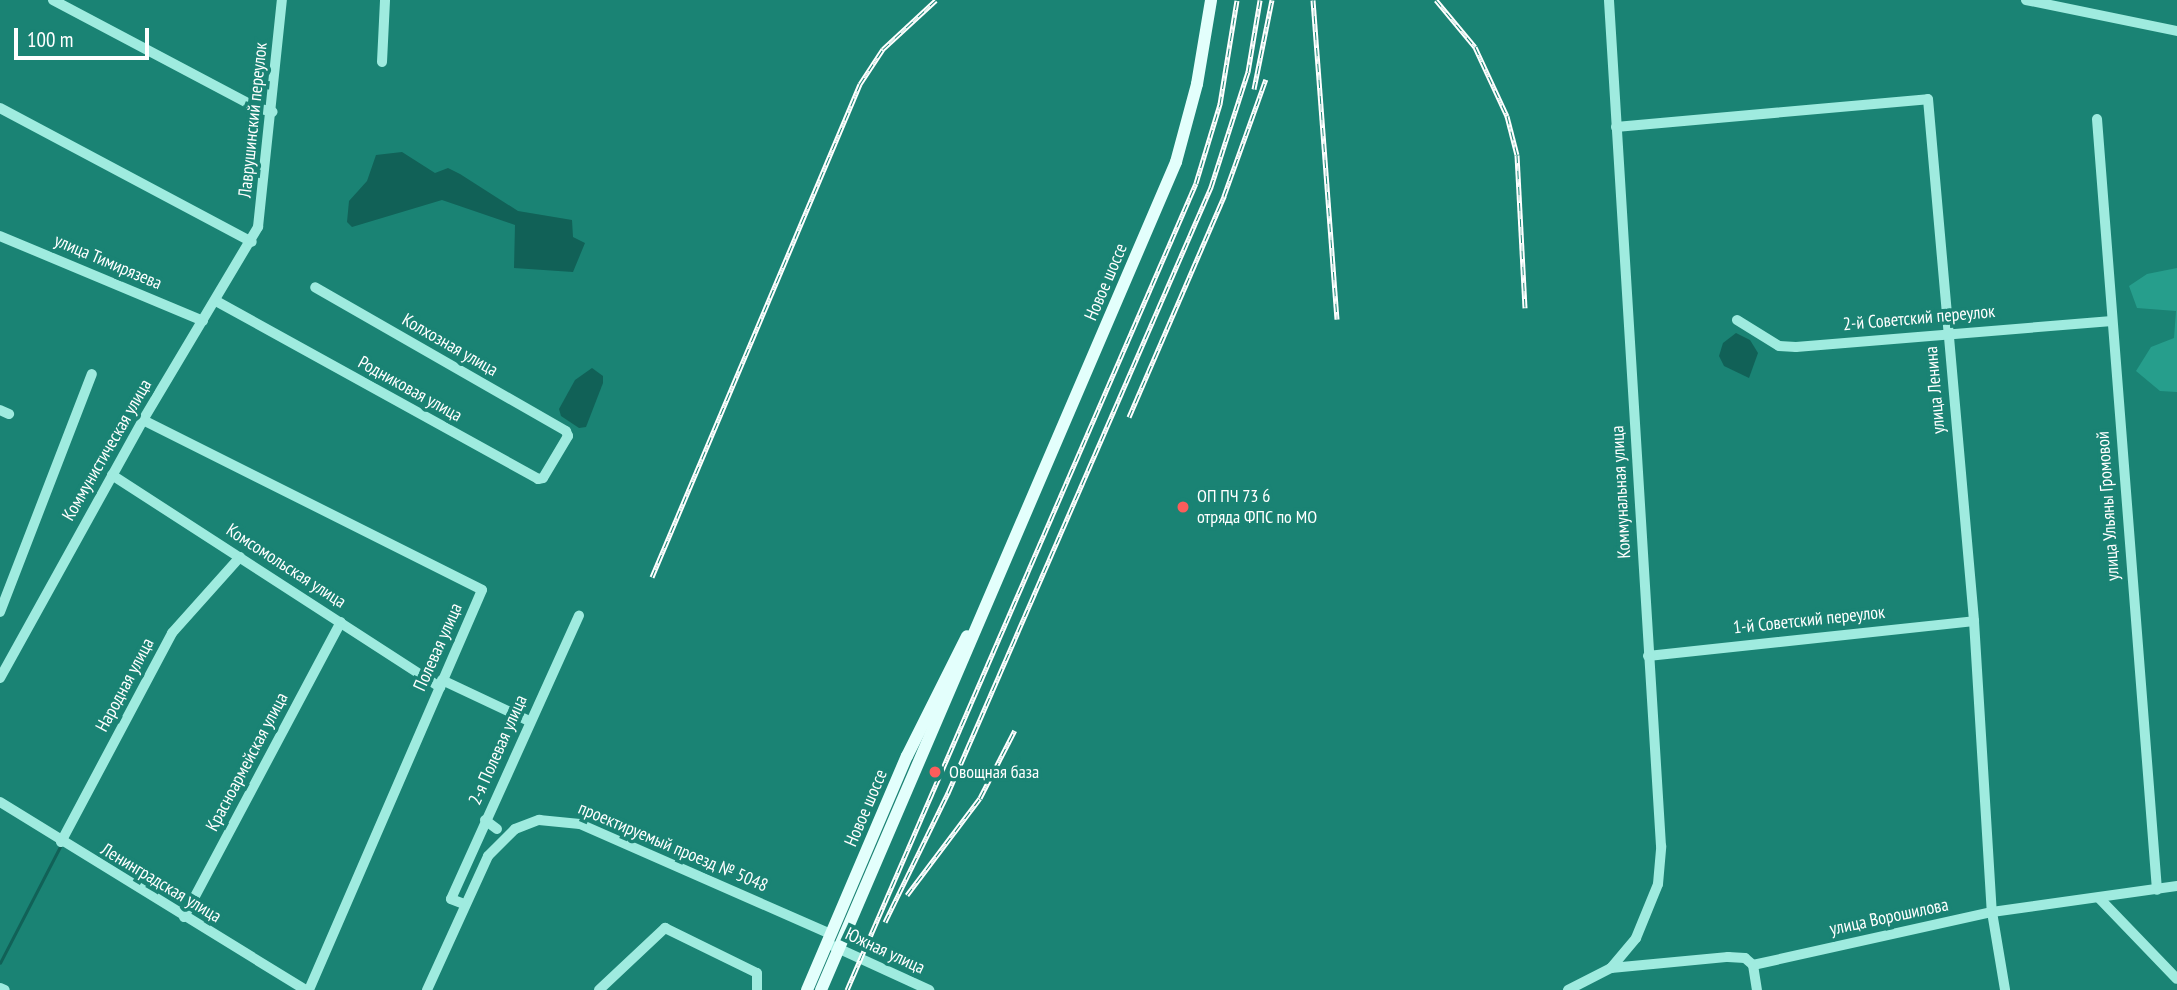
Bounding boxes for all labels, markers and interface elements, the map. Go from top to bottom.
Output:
scale bar [18,14,152,58]
text: 100 m [27,26,73,53]
street label: Лаврушинский переулок [234,41,272,199]
street label: улица Тимирязева [51,230,165,294]
street label: Новое шоссе [1080,240,1132,324]
street label: 2-й Советский переулок [1842,301,1996,335]
street label: Колхозная улица [398,309,502,381]
street label: улица Ленина [1920,345,1950,435]
street label: Родниковая улица [354,351,466,427]
street label: Коммунистическая улица [58,375,156,525]
street label: Коммунальная улица [1607,425,1635,559]
street label: улица Ульяны Громовой [2092,430,2124,582]
place label: ОП ПЧ 73 6 отряда ФПС по МО [1197,486,1318,528]
marker: ОП ПЧ 73 6 отряда ФПС по МО [1175,499,1191,515]
street label: Комсомольская улица [222,519,350,613]
street label: Полевая улица [409,600,467,694]
street label: 1-й Советский переулок [1732,601,1886,639]
street label: Народная улица [91,634,159,736]
street label: Красноармейская улица [201,689,293,835]
street label: 2-я Полевая улица [464,692,532,808]
place label: Овощная база [949,761,1039,783]
marker: Овощная база [927,764,943,780]
street label: Новое шоссе [840,766,892,850]
street label: проектируемый проезд № 5048 [575,797,771,897]
street label: Ленинградская улица [97,839,225,927]
street label: улица Ворошилова [1828,894,1950,940]
street label: Южная улица [842,923,928,979]

